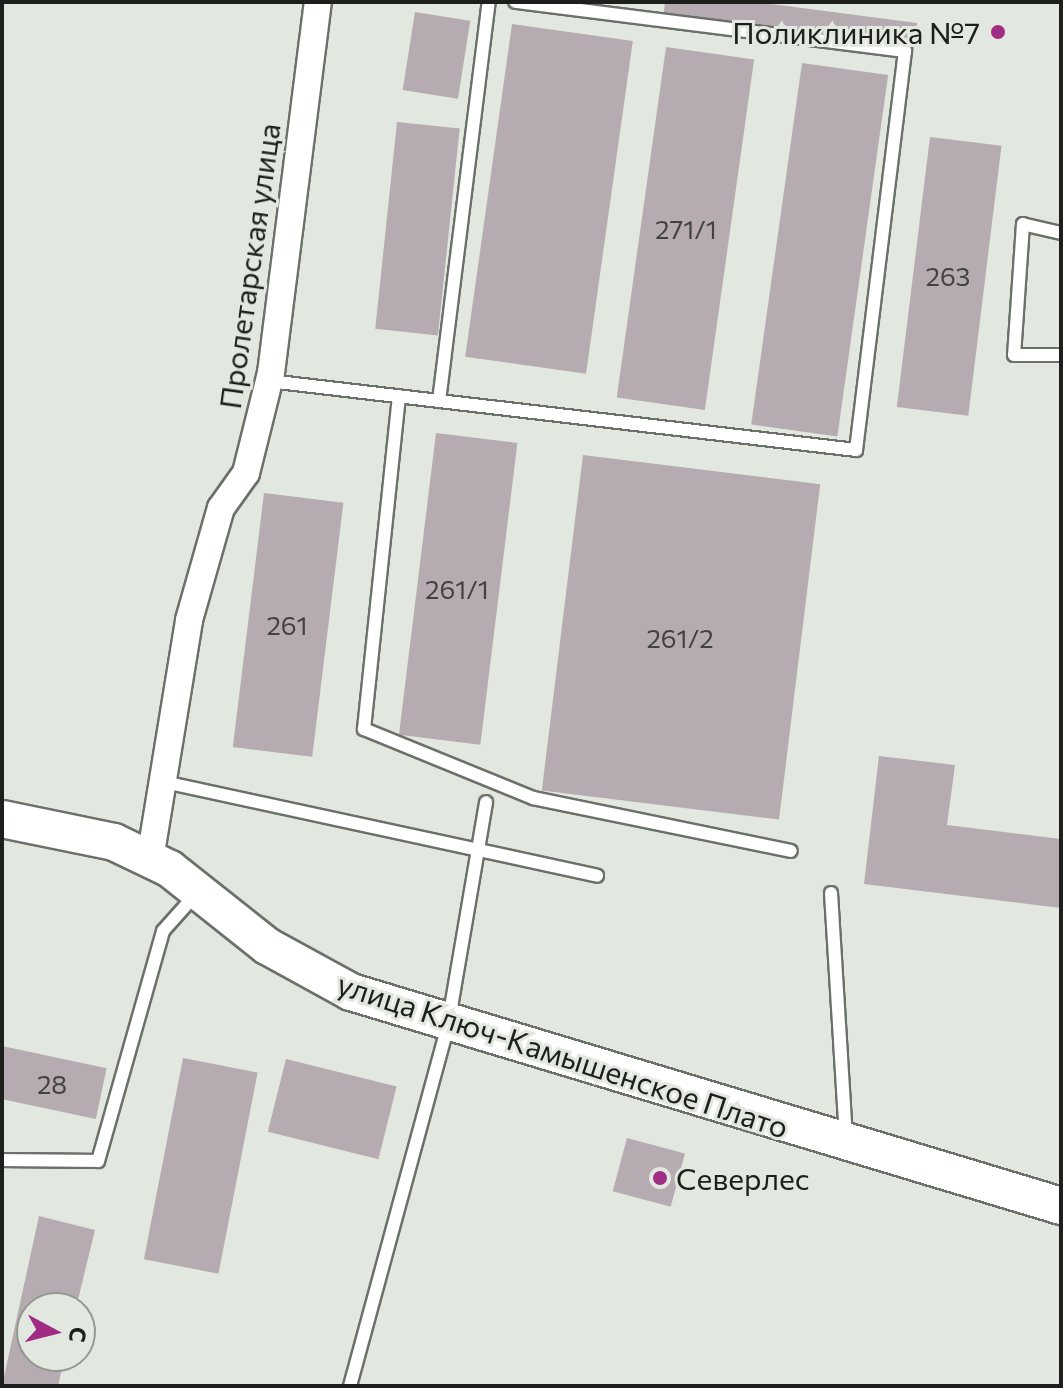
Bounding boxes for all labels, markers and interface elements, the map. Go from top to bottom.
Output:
place label: Поликлиника №7 [732,14,980,50]
marker: Поликлиника №7 [987,21,1009,43]
street label: Пролетарская улица [211,121,287,411]
house number: 271/1 [655,213,717,245]
house number: 263 [926,260,970,292]
house number: 261/1 [425,573,489,605]
house number: 261 [266,609,308,641]
house number: 261/2 [646,622,714,654]
street label: улица Ключ-Камышенское Плато [333,965,793,1145]
house number: 28 [37,1068,67,1100]
place label: Северлес [676,1160,810,1196]
marker: Северлес [651,1169,669,1187]
north arrow [16,1292,96,1372]
text: С [64,1326,93,1344]

